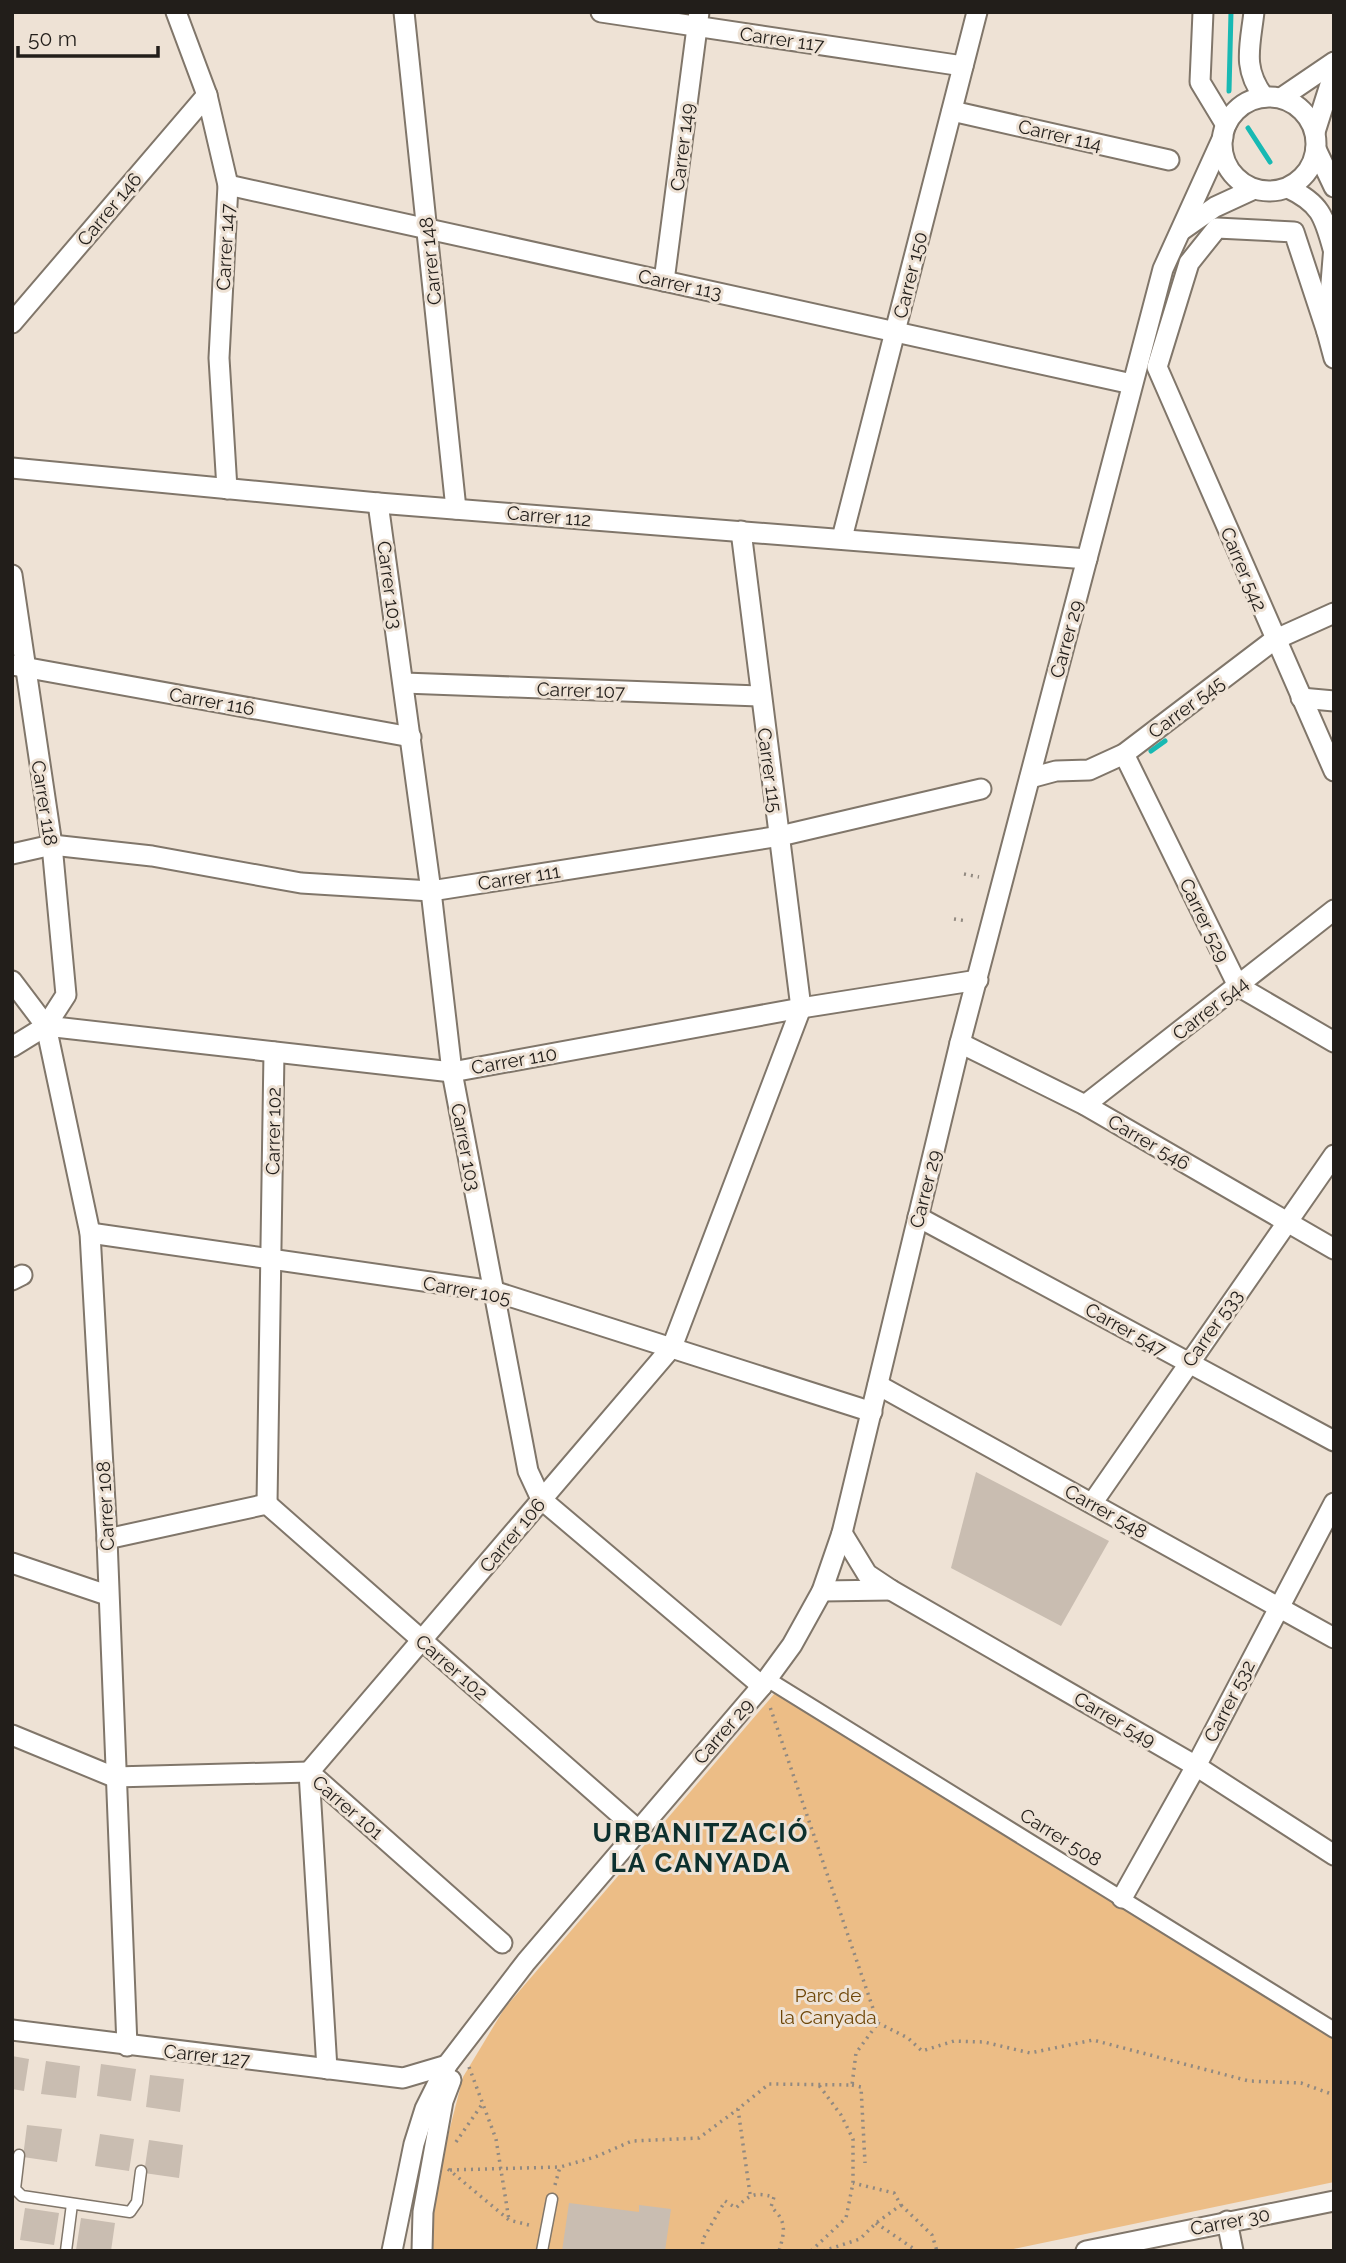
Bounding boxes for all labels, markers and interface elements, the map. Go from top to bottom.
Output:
scale bar [18,14,158,58]
street label: Carrer 117 [738,22,826,56]
text: 50 m [28,26,77,51]
street label: Carrer 149 [666,102,698,192]
street label: Carrer 114 [1016,115,1104,155]
street label: Carrer 146 [72,168,146,250]
street label: Carrer 147 [212,203,238,291]
street label: Carrer 148 [414,216,446,306]
street label: Carrer 150 [889,229,931,321]
street label: Carrer 113 [636,264,724,304]
street label: Carrer 112 [506,501,592,531]
street label: Carrer 542 [1216,524,1272,614]
street label: Carrer 103 [373,540,407,630]
street label: Carrer 29 [1045,598,1087,680]
street label: Carrer 545 [1144,671,1228,743]
street label: Carrer 107 [536,677,626,703]
street label: Carrer 116 [168,683,256,719]
street label: Carrer 115 [753,726,787,814]
street label: Carrer 118 [27,759,63,847]
street label: Carrer 111 [476,860,562,894]
street label: Carrer 529 [1175,875,1235,965]
street label: Carrer 544 [1168,972,1252,1044]
street label: Carrer 110 [469,1042,559,1078]
street label: Carrer 102 [261,1087,285,1175]
street label: Carrer 103 [447,1101,485,1193]
street label: Carrer 546 [1104,1110,1194,1174]
street label: Carrer 29 [905,1148,945,1230]
street label: Carrer 105 [421,1271,513,1309]
street label: Carrer 533 [1177,1285,1247,1371]
street label: Carrer 547 [1082,1298,1170,1360]
street label: Carrer 108 [92,1461,118,1551]
street label: Carrer 548 [1061,1479,1151,1543]
street label: Carrer 106 [475,1494,549,1576]
street label: Carrer 102 [411,1630,493,1704]
street label: Carrer 532 [1199,1656,1259,1746]
street label: Carrer 549 [1070,1687,1160,1751]
street label: Carrer 29 [689,1694,757,1768]
street label: Carrer 101 [308,1770,388,1844]
street label: Carrer 508 [1016,1803,1106,1871]
district label: URBANITZACIÓ LA CANYADA [593,1818,809,1878]
park label: Parc de la Canyada [779,1984,877,2028]
street label: Carrer 127 [163,2040,251,2070]
street label: Carrer 30 [1188,2203,1272,2239]

